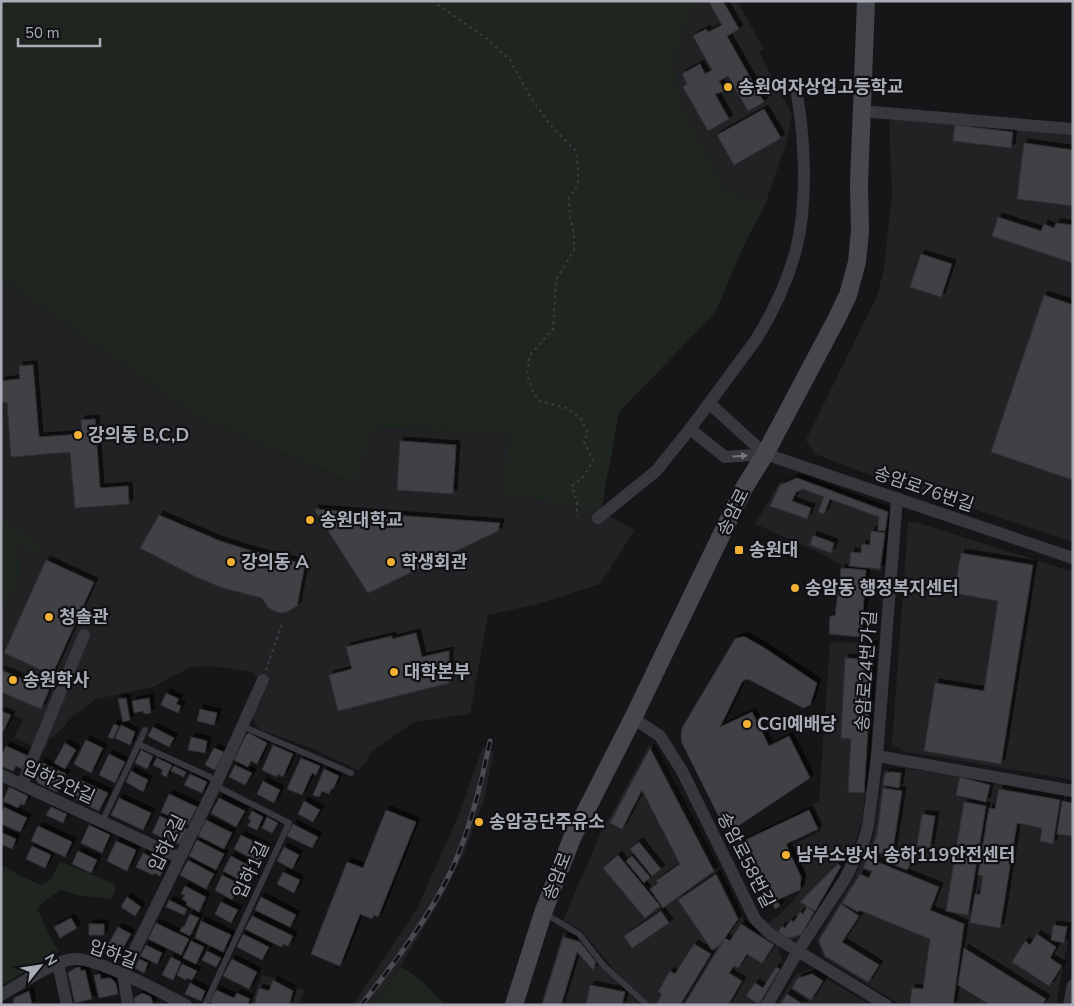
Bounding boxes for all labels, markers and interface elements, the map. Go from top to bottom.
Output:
scale bar [18,15,100,47]
text: 50 m [25,23,60,43]
place label: 송원여자상업고등학교 [738,75,904,99]
marker: 송원여자상업고등학교 [722,81,734,93]
place label: 강의동 B,C,D [88,423,189,447]
marker: 강의동 B,C,D [72,429,84,441]
one-way arrow [732,451,748,459]
street label: 송암로76번길 [871,461,977,517]
street label: 송암로 [711,484,755,540]
place label: 송원대학교 [320,508,403,532]
marker: 송원대학교 [304,514,316,526]
place label: 송원대 [749,538,799,562]
marker: 송원대 [733,544,745,556]
place label: 강의동 A [241,550,310,574]
place label: 학생회관 [401,550,468,574]
marker: 강의동 A [225,556,237,568]
marker: 학생회관 [385,556,397,568]
place label: 송암동 행정복지센터 [805,576,959,600]
marker: 송암동 행정복지센터 [789,582,801,594]
place label: 청솔관 [59,605,109,629]
street label: 송암로24번가길 [850,610,882,732]
marker: 청솔관 [43,611,55,623]
place label: 대학본부 [404,660,470,684]
marker: 대학본부 [388,666,400,678]
place label: 송원학사 [23,668,90,692]
marker: 송원학사 [7,674,19,686]
place label: CGI예배당 [757,712,837,736]
marker: CGI예배당 [741,718,753,730]
street label: 입하2안길 [19,755,99,809]
street label: 송암로58번길 [712,808,780,912]
place label: 송암공단주유소 [489,810,605,834]
street label: 입하2길 [143,811,191,875]
marker: 송암공단주유소 [473,816,485,828]
street label: 입하1길 [227,838,275,902]
place label: 남부소방서 송하119안전센터 [796,843,1015,867]
street label: 송암로 [537,849,577,903]
marker: 남부소방서 송하119안전센터 [780,849,792,861]
street label: 입하길 [86,934,140,974]
north arrow [15,941,65,991]
text: N [40,950,62,969]

